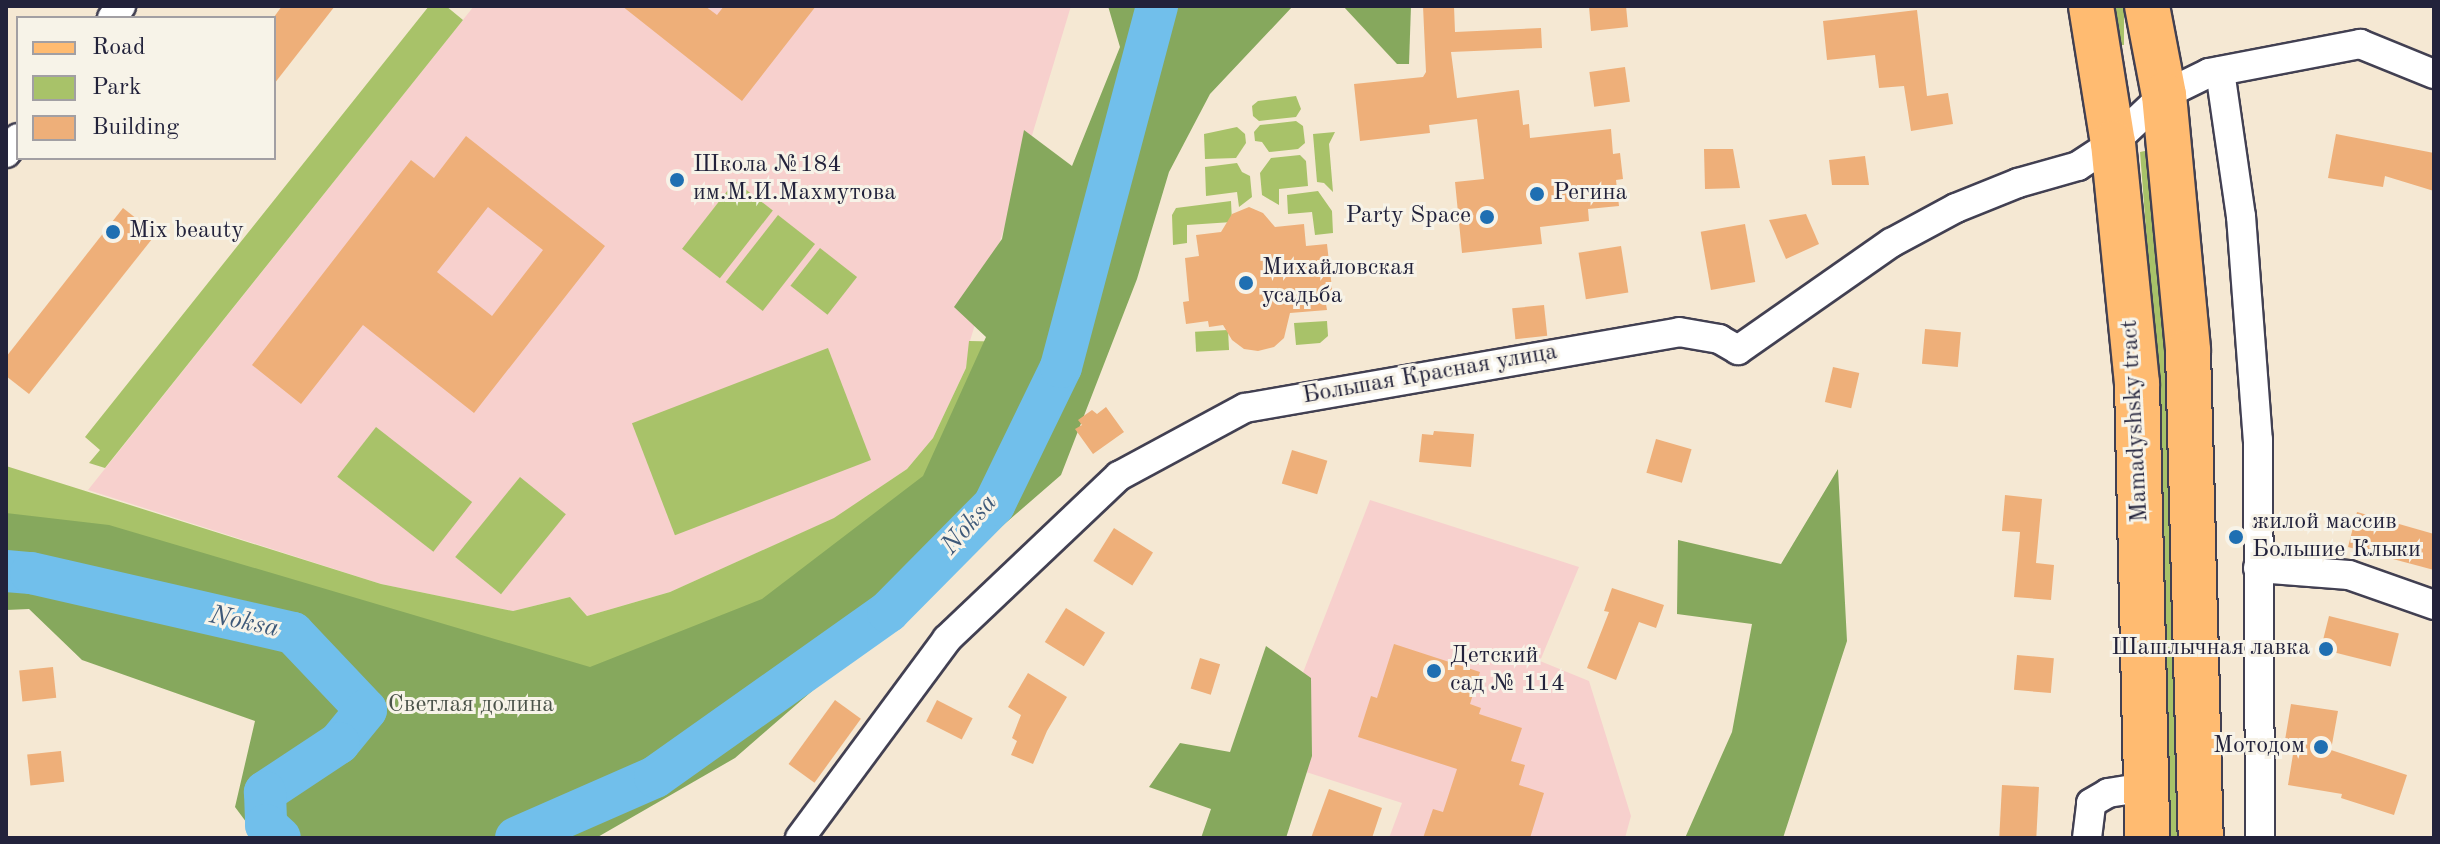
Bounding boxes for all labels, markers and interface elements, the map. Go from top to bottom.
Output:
legend [16,16,276,160]
text: Road [92,36,145,60]
text: Park [92,76,141,100]
text: Building [92,116,179,140]
place label: Школа №184 им.М.И.Махмутова [693,152,896,208]
marker: Школа №184 им.М.И.Махмутова [668,171,686,189]
place label: Регина [1553,180,1627,208]
marker: Регина [1528,185,1546,203]
place label: Party Space [1346,203,1471,231]
marker: Party Space [1478,208,1496,226]
place label: Mix beauty [129,218,244,246]
marker: Mix beauty [104,223,122,241]
place label: Михайловская усадьба [1262,255,1415,311]
marker: Михайловская усадьба [1237,274,1255,292]
street label: Mamadyshsky tract [2116,319,2156,523]
street label: Большая Красная улица [1300,338,1560,412]
water label: Noksa [935,488,1005,562]
place label: жилой массив Большие Клыки [2252,509,2421,565]
marker: жилой массив Большие Клыки [2227,528,2245,546]
water label: Noksa [206,600,282,646]
place label: Шашлычная лавка [2111,635,2310,663]
marker: Шашлычная лавка [2317,640,2335,658]
place label: Детский сад № 114 [1450,643,1565,699]
marker: Детский сад № 114 [1425,662,1443,680]
park label: Светлая долина [388,692,554,720]
place label: Мотодом [2213,733,2305,761]
marker: Мотодом [2312,738,2330,756]

